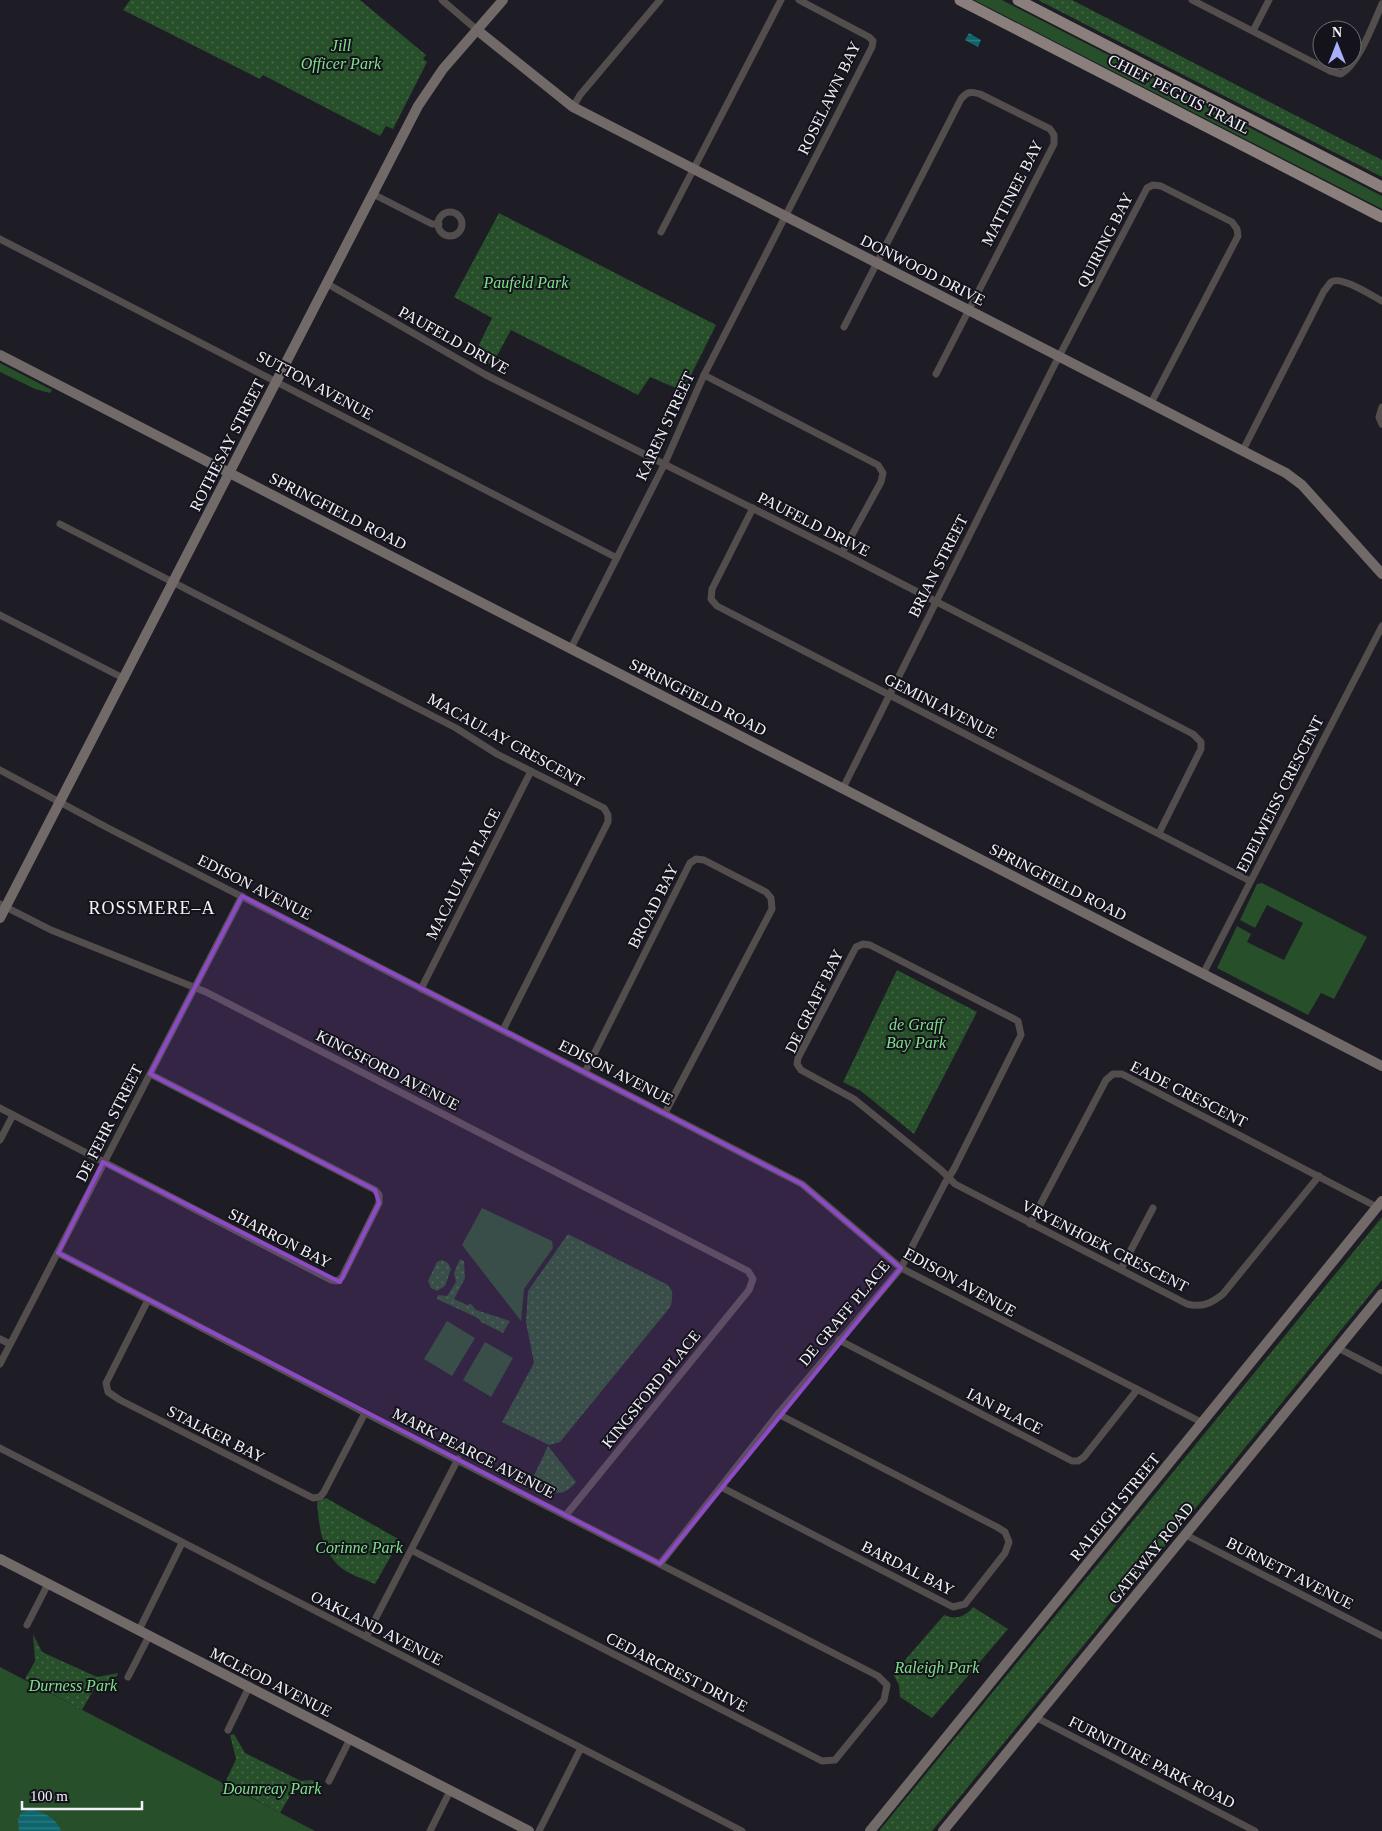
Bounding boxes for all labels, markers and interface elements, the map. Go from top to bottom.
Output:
north arrow [1312,20,1362,70]
text: N [1332,25,1342,40]
park label: Jill Officer Park [301,37,382,73]
street label: ROSELAWN BAY [794,38,864,157]
street label: CHIEF PEGUIS TRAIL [1105,51,1253,137]
street label: MATTINEE BAY [978,137,1046,249]
street label: QUIRING BAY [1074,189,1136,290]
street label: DONWOOD DRIVE [858,231,988,309]
park label: Paufeld Park [483,274,569,292]
street label: PAUFELD DRIVE [396,303,512,377]
street label: SUTTON AVENUE [254,347,376,423]
street label: KAREN STREET [632,369,698,483]
street label: ROTHESAY STREET [186,376,268,514]
street label: SPRINGFIELD ROAD [267,469,409,553]
street label: PAUFELD DRIVE [755,488,873,560]
street label: BRIAN STREET [905,512,971,620]
street label: SPRINGFIELD ROAD [627,655,769,739]
street label: GEMINI AVENUE [882,670,1000,742]
street label: MACAULAY CRESCENT [425,690,587,790]
street label: EDELWEISS CRESCENT [1233,713,1327,875]
street label: MACAULAY PLACE [422,806,504,942]
street label: SPRINGFIELD ROAD [987,840,1129,924]
street label: EDISON AVENUE [195,851,315,923]
street label: BROAD BAY [624,861,682,951]
district label: ROSSMERE–A [88,898,216,918]
street label: DE GRAFF BAY [782,946,847,1056]
park label: de Graff Bay Park [886,1016,947,1052]
street label: KINGSFORD AVENUE [314,1026,462,1114]
street label: EDISON AVENUE [556,1036,676,1108]
street label: EADE CRESCENT [1128,1057,1250,1131]
street label: DE FEHR STREET [72,1062,146,1184]
street label: VRYENHOEK CRESCENT [1019,1197,1191,1296]
street label: SHARRON BAY [226,1205,334,1271]
street label: EDISON AVENUE [901,1244,1019,1320]
street label: DE GRAFF PLACE [795,1257,893,1369]
street label: KINGSFORD PLACE [598,1327,704,1451]
street label: IAN PLACE [964,1385,1046,1437]
street label: STALKER BAY [164,1402,268,1466]
street label: MARK PEARCE AVENUE [390,1405,558,1501]
street label: RALEIGH STREET [1067,1450,1164,1564]
street label: GATEWAY ROAD [1105,1499,1197,1607]
street label: BURNETT AVENUE [1224,1534,1356,1612]
street label: BARDAL BAY [859,1537,957,1599]
park label: Corinne Park [315,1539,404,1556]
street label: OAKLAND AVENUE [308,1587,446,1669]
street label: CEDARCREST DRIVE [603,1629,751,1715]
street label: MCLEOD AVENUE [207,1644,335,1720]
park label: Raleigh Park [894,1659,980,1677]
park label: Durness Park [28,1677,118,1694]
street label: FURNITURE PARK ROAD [1066,1713,1238,1811]
scale bar [22,1778,142,1810]
park label: Dounreay Park [222,1780,322,1798]
text: 100 m [30,1788,68,1804]

